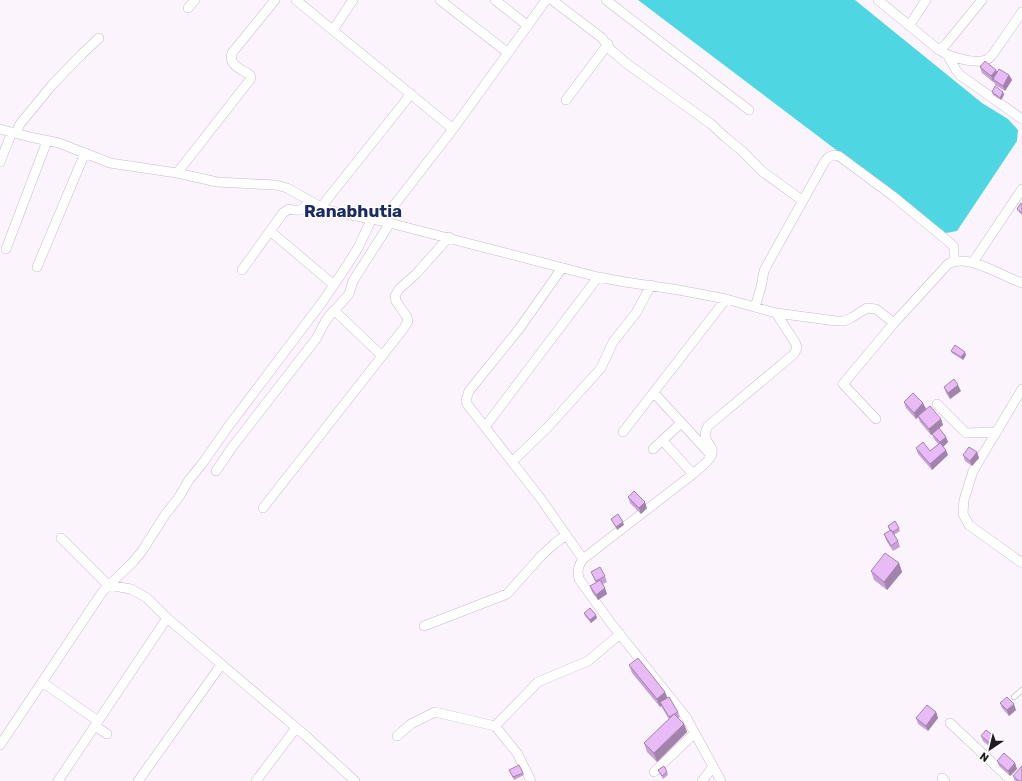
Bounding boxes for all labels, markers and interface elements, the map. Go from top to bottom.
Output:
district label: Ranabhutia [304,201,402,221]
north arrow [970,729,1010,769]
text: N [978,749,992,764]

